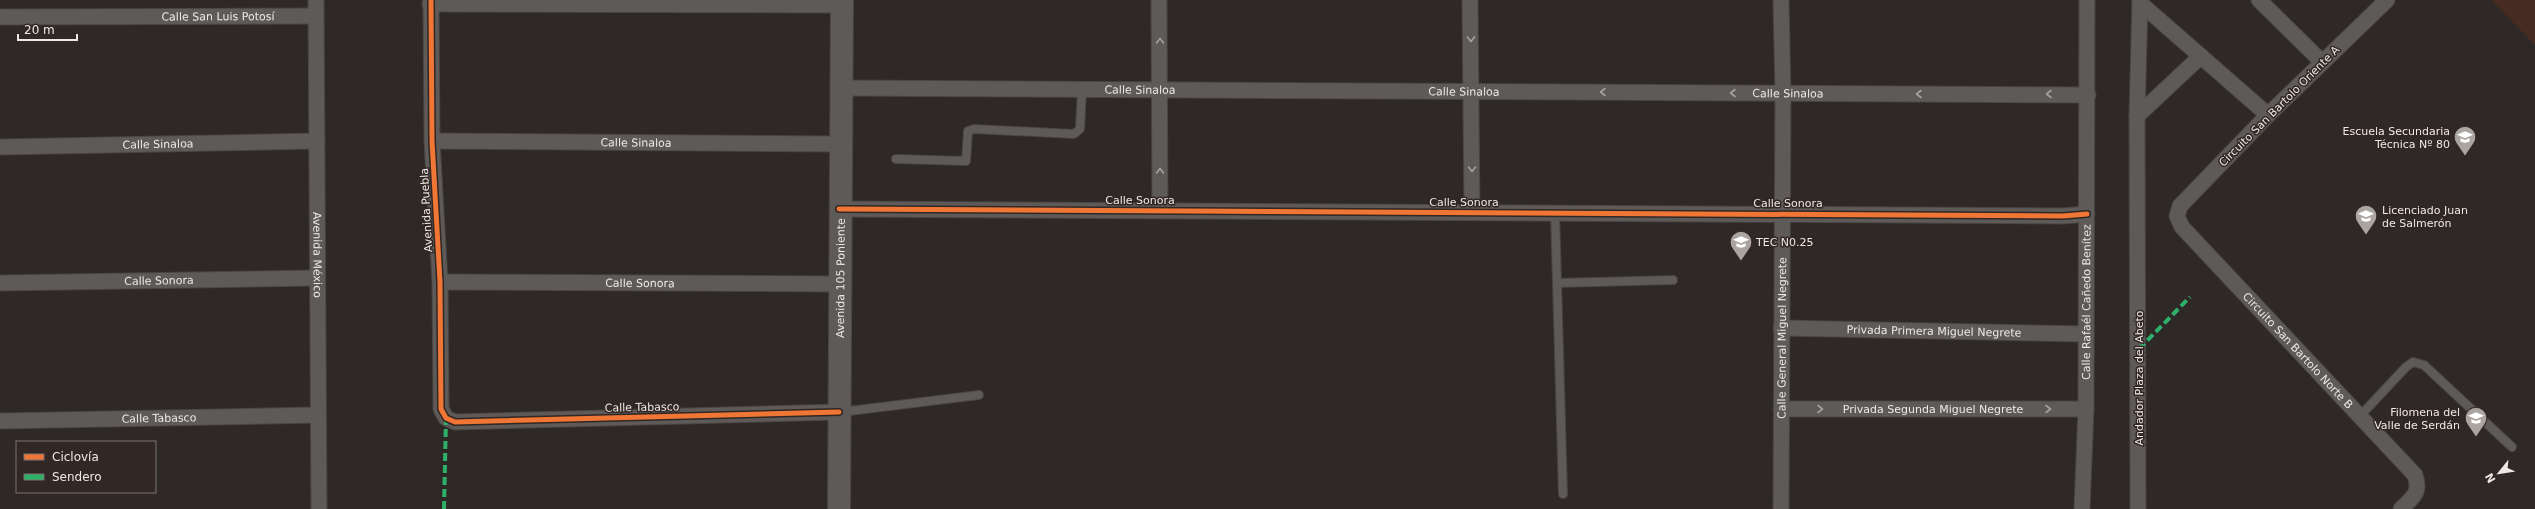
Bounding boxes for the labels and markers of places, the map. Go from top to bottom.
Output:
school or university icon: Escuela Secundaria Técnica Nº 80 [2452,124,2478,157]
place label: Escuela Secundaria Técnica Nº 80 [2342,125,2450,151]
school or university icon: Licenciado Juan de Salmerón [2353,203,2379,236]
place label: Licenciado Juan de Salmerón [2382,204,2468,230]
school or university icon: TEC N0.25 [1728,229,1754,262]
place label: TEC N0.25 [1755,236,1814,249]
school or university icon: Filomena del Valle de Serdán [2463,405,2489,438]
place label: Filomena del Valle de Serdán [2374,406,2460,432]

